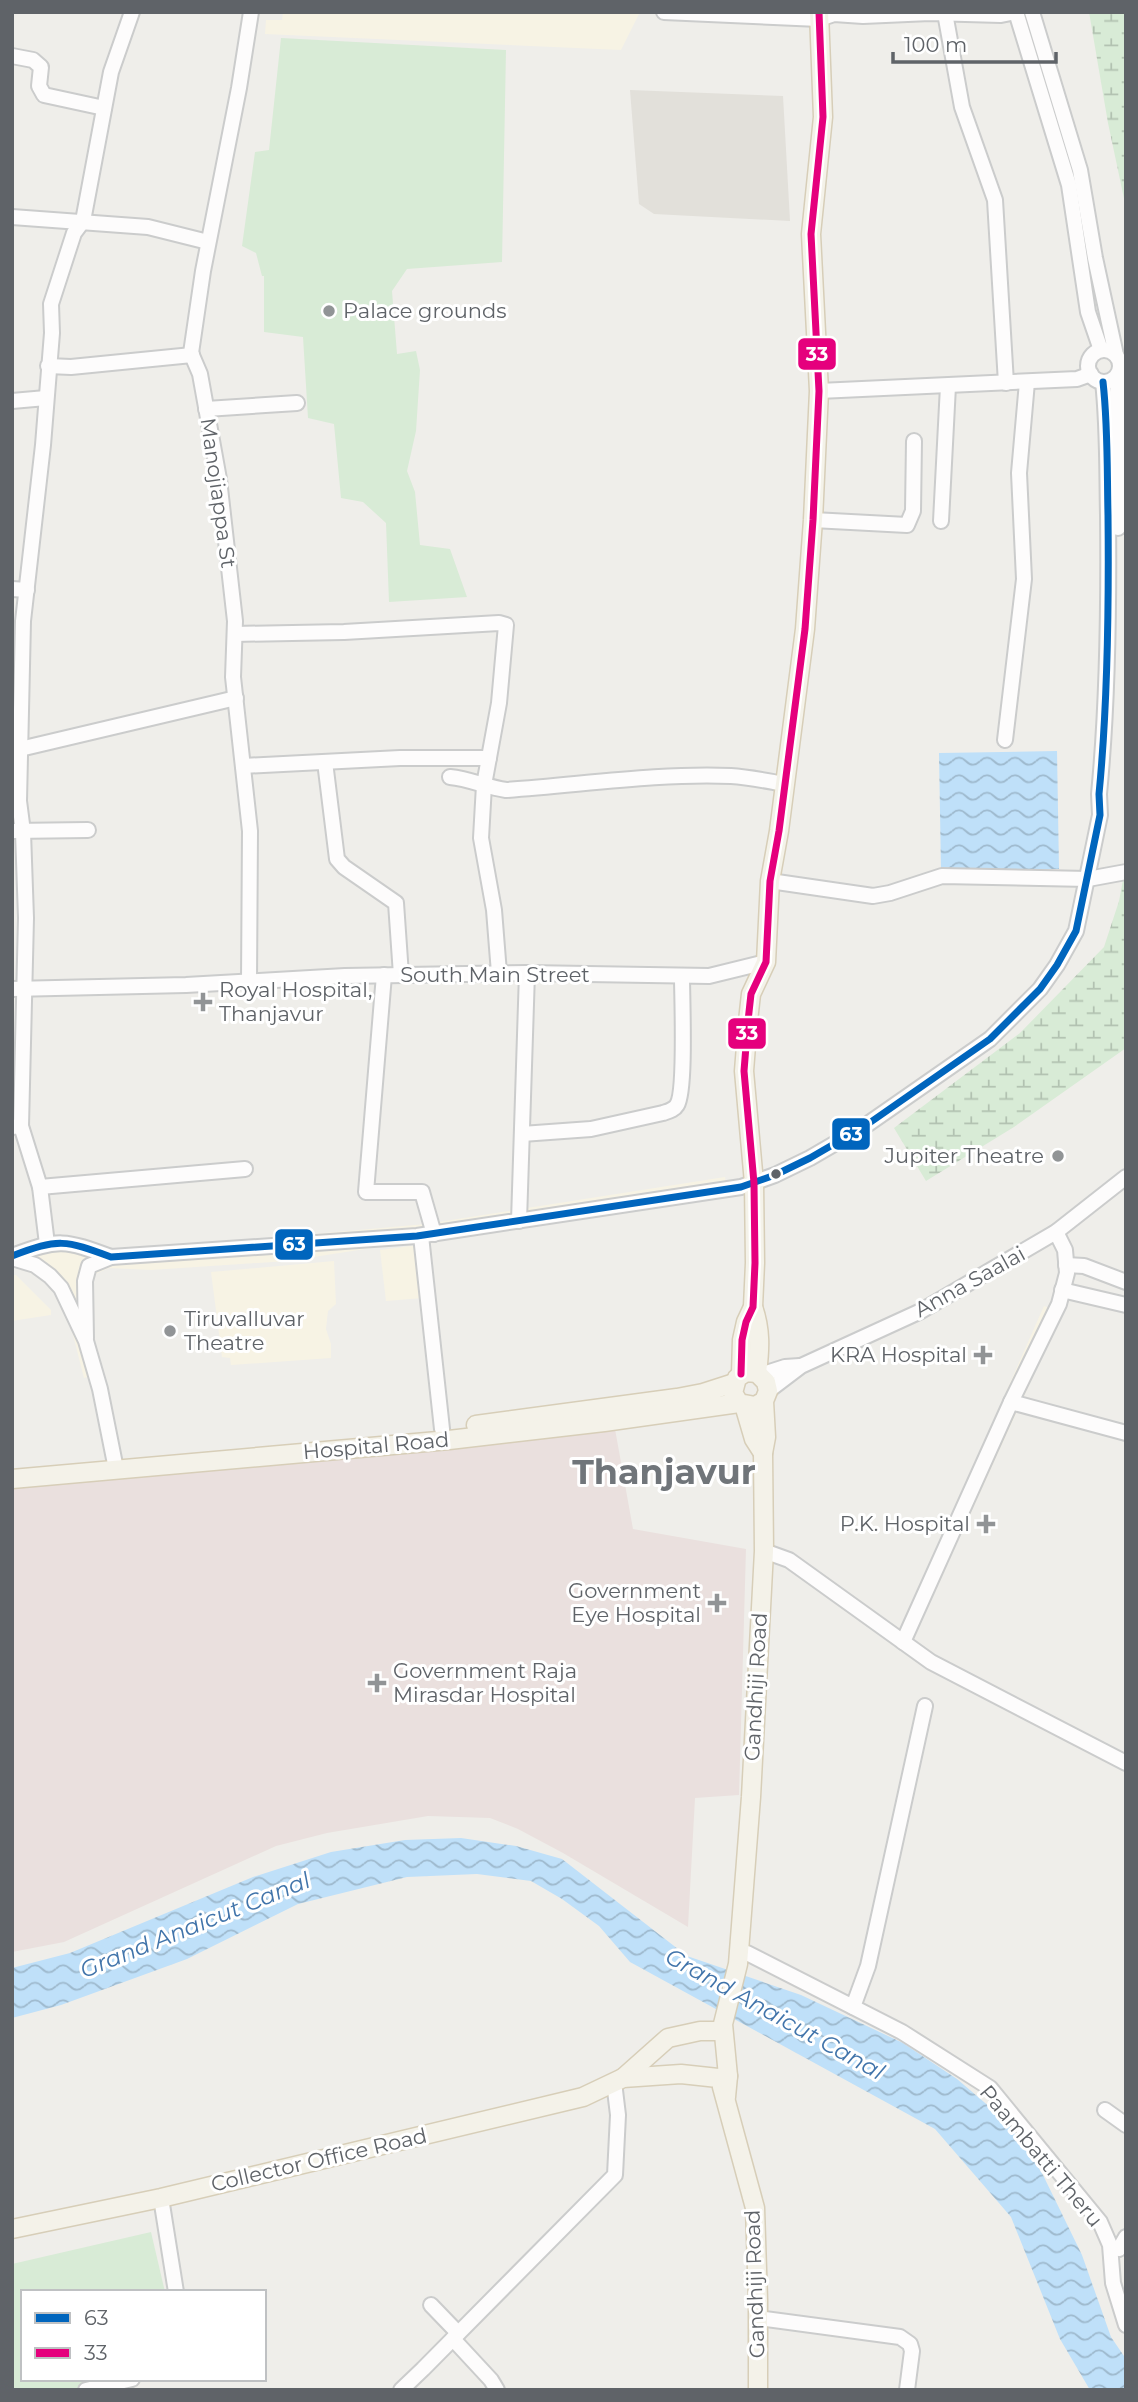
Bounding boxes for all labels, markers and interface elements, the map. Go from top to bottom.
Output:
scale bar [893,21,1056,65]
text: 100 m [904,32,967,57]
place label: Palace grounds [343,298,507,323]
marker: Palace grounds [321,303,337,319]
line badge: 33 [797,337,837,371]
text: 33 [805,343,828,366]
street label: Manojiappa St [196,416,241,570]
street label: South Main Street [400,962,590,987]
place label: Royal Hospital, Thanjavur [219,977,372,1026]
marker: Royal Hospital, Thanjavur [193,992,213,1012]
line badge: 33 [727,1017,767,1050]
text: 33 [735,1022,758,1045]
line badge: 63 [831,1117,871,1151]
text: 63 [839,1123,863,1146]
place label: Jupiter Theatre [884,1143,1044,1168]
marker: Jupiter Theatre [1050,1148,1066,1164]
unlabelled marker [769,1167,783,1181]
line badge: 63 [274,1228,314,1261]
text: 63 [282,1233,306,1256]
street label: Anna Saalai [910,1241,1029,1322]
place label: Tiruvalluvar Theatre [184,1306,305,1355]
marker: Tiruvalluvar Theatre [162,1323,178,1339]
place label: KRA Hospital [830,1342,967,1367]
marker: KRA Hospital [973,1345,993,1365]
street label: Hospital Road [302,1427,450,1464]
district label: Thanjavur [572,1450,756,1493]
place label: P.K. Hospital [840,1511,970,1536]
marker: P.K. Hospital [976,1514,996,1534]
place label: Government Eye Hospital [568,1578,701,1627]
marker: Government Eye Hospital [707,1593,727,1613]
street label: Gandhiji Road [739,1612,772,1762]
place label: Government Raja Mirasdar Hospital [393,1658,577,1707]
marker: Government Raja Mirasdar Hospital [367,1673,387,1693]
water label: Grand Anaicut Canal [76,1866,315,1984]
water label: Grand Anaicut Canal [661,1942,890,2086]
street label: Paambatti Theru [975,2080,1108,2232]
street label: Collector Office Road [208,2122,429,2197]
street label: Gandhiji Road [739,2209,770,2359]
legend [21,2290,266,2381]
text: 63 [84,2305,109,2330]
text: 33 [84,2340,108,2365]

